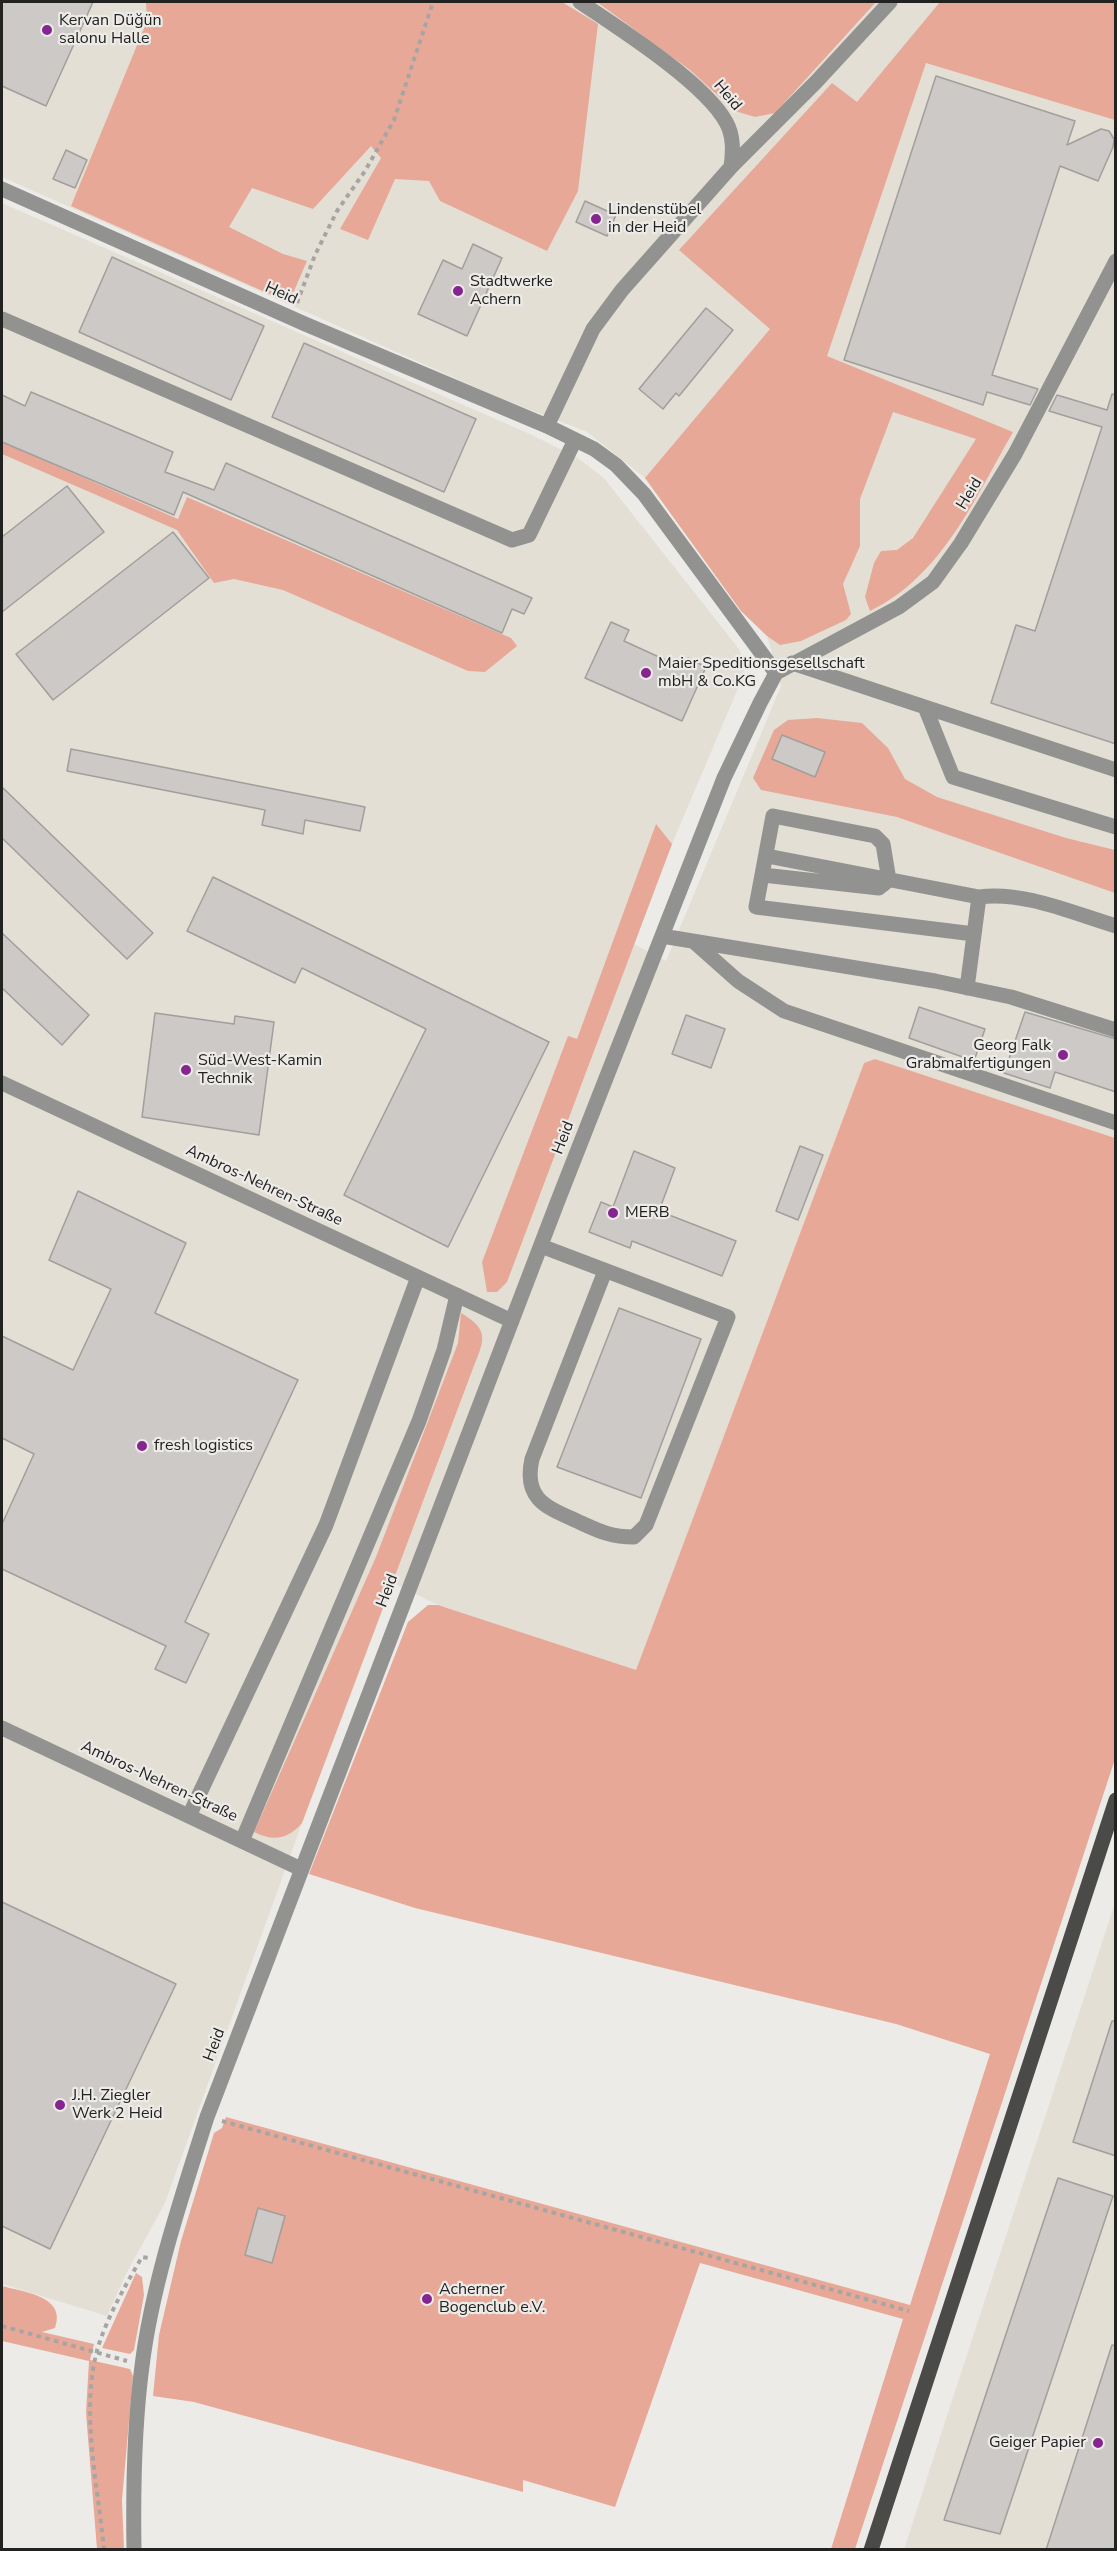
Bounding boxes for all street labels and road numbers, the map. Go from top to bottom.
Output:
street label: Heid [709,77,745,115]
street label: Heid [262,278,300,310]
street label: Heid [953,475,987,513]
street label: Heid [549,1119,579,1157]
street label: Ambros-Nehren-Straße [183,1141,345,1231]
street label: Heid [373,1572,403,1610]
street label: Ambros-Nehren-Straße [78,1737,240,1827]
street label: Heid [200,2026,230,2064]

